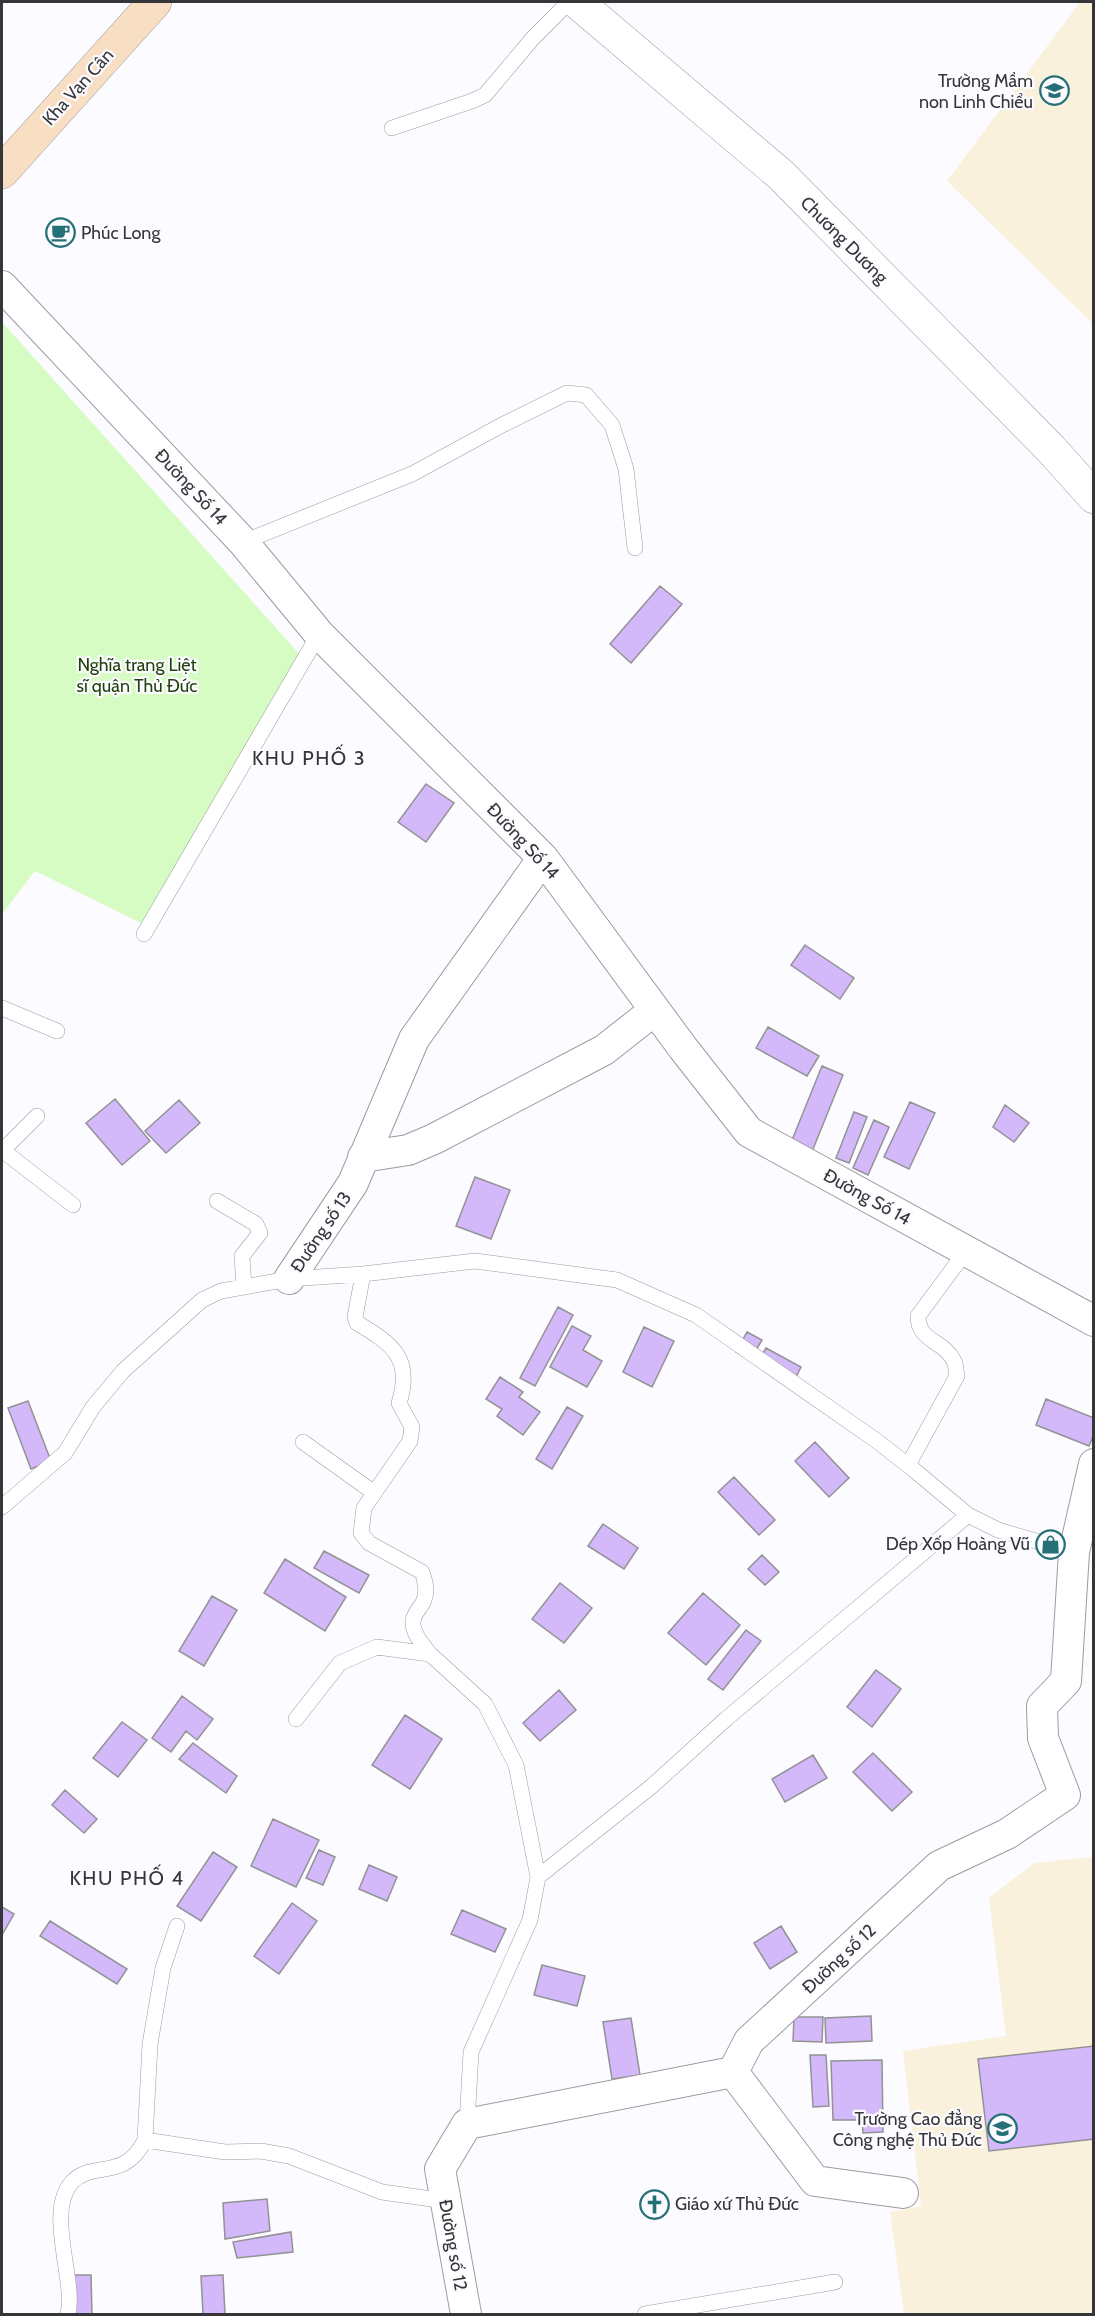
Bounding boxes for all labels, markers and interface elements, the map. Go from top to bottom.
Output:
street label: Kha Vạn Cân [38,44,118,130]
place label: Trường Mầm non Linh Chiểu [919,70,1033,113]
school or university icon: Trường Mầm non Linh Chiểu [1038,75,1070,107]
street label: Chương Dương [796,192,893,289]
cafe icon: Phúc Long [44,217,76,249]
place label: Phúc Long [81,222,161,244]
street label: Đường Số 14 [150,444,232,530]
park label: Nghĩa trang Liệt sĩ quận Thủ Đức [77,654,197,697]
district label: KHU PHỐ 3 [252,744,366,770]
street label: Đường Số 14 [482,798,564,884]
street label: Đường Số 14 [820,1164,914,1230]
street label: Đường số 13 [286,1187,356,1277]
shop icon: Dép Xốp Hoàng Vũ [1035,1528,1067,1560]
place label: Dép Xốp Hoàng Vũ [886,1533,1030,1555]
district label: KHU PHỐ 4 [70,1864,184,1890]
street label: Đường số 12 [798,1920,880,1998]
place label: Trường Cao đẳng Công nghệ Thủ Đức [833,2108,983,2151]
school or university icon: Trường Cao đẳng Công nghệ Thủ Đức [987,2113,1019,2145]
church icon: Giáo xứ Thủ Đức [638,2188,670,2220]
place label: Giáo xứ Thủ Đức [675,2193,799,2215]
street label: Đường số 12 [434,2198,472,2292]

